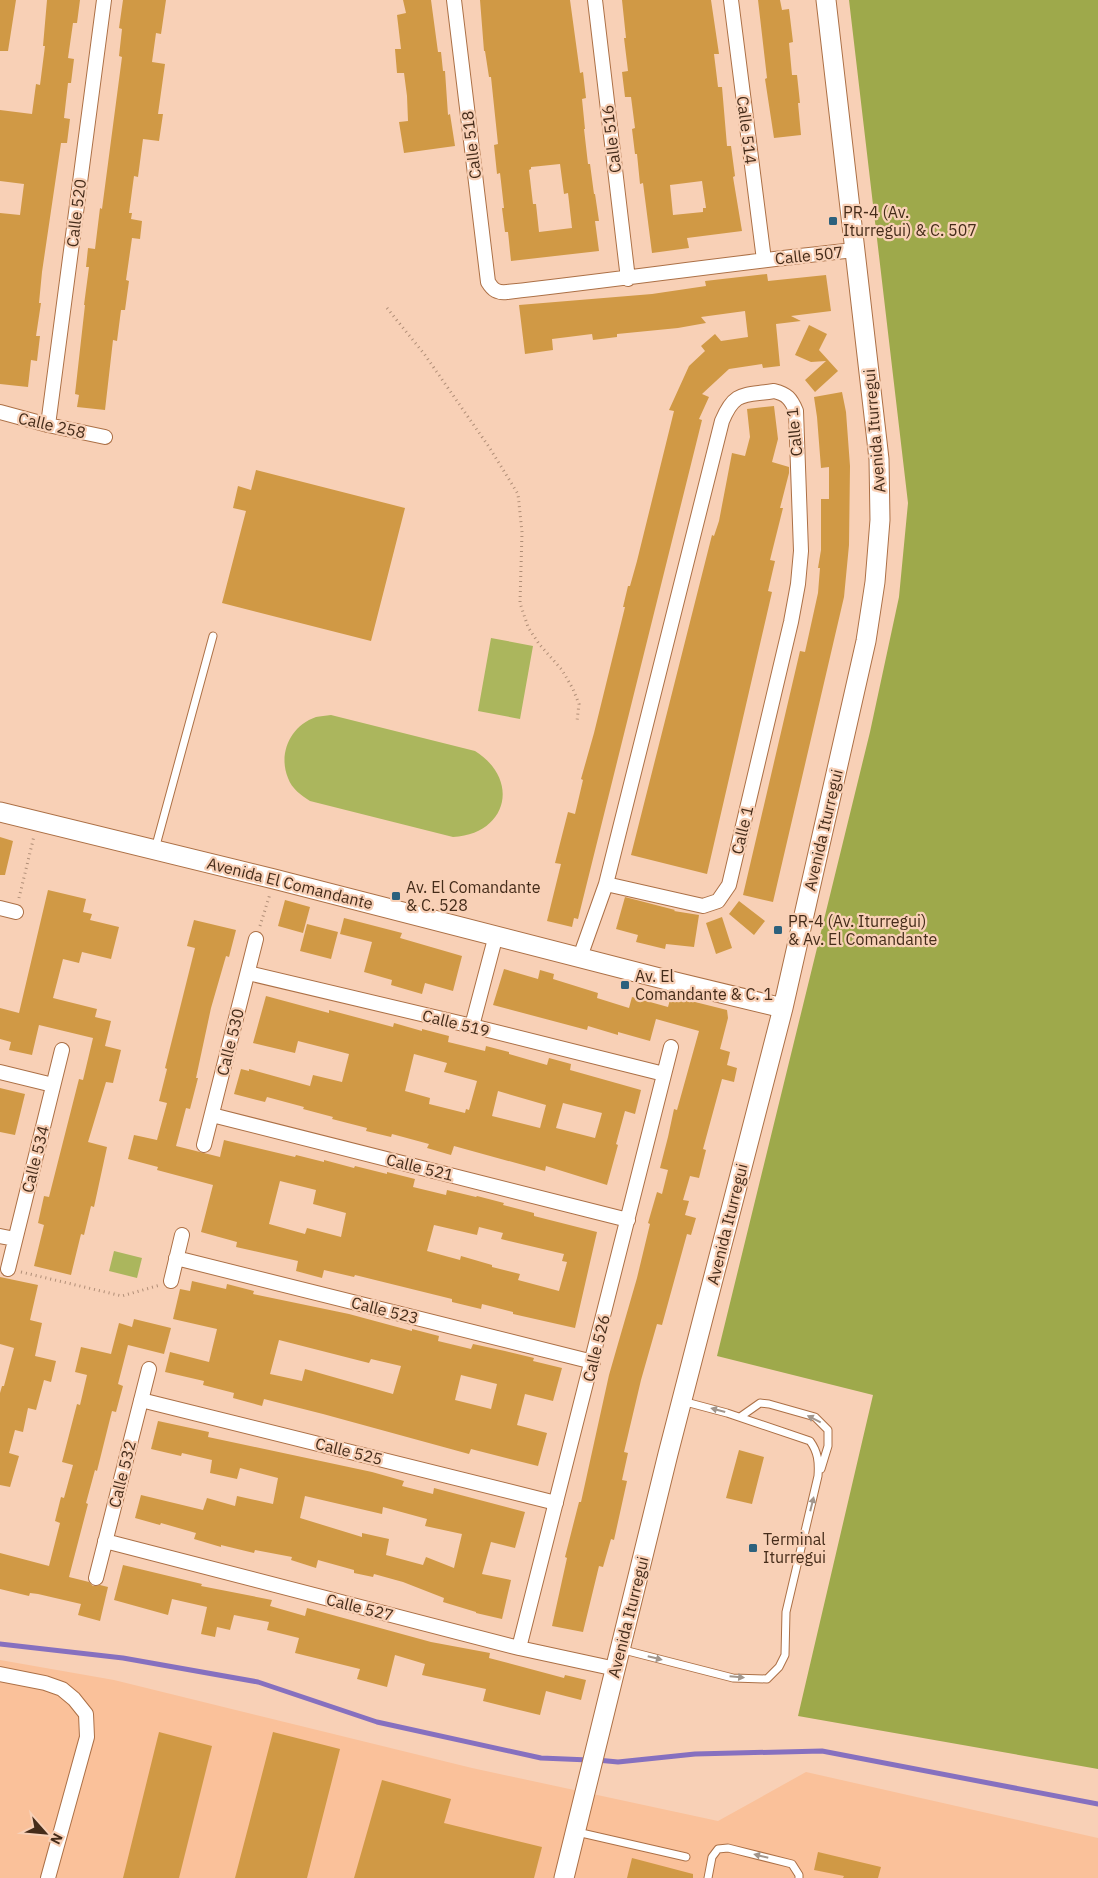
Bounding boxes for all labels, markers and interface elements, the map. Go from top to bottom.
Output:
street label: Calle 514 [733,95,761,165]
street label: Calle 516 [597,104,625,174]
street label: Calle 518 [457,110,485,180]
street label: Calle 520 [62,178,90,248]
place label: PR-4 (Av. Iturregui) & C. 507 [843,202,977,240]
marker: PR-4 (Av. Iturregui) & C. 507 [827,215,839,227]
street label: Calle 507 [774,241,844,269]
street label: Avenida Iturregui [859,368,889,494]
street label: Calle 1 [781,406,807,458]
street label: Calle 258 [16,408,88,442]
street label: Avenida Iturregui [799,767,847,893]
street label: Calle 1 [727,804,757,856]
street label: Avenida El Comandante [205,853,375,913]
place label: Av. El Comandante & C. 528 [406,877,541,915]
marker: Av. El Comandante & C. 528 [390,890,402,902]
place label: PR-4 (Av. Iturregui) & Av. El Comandante [788,911,938,949]
marker: PR-4 (Av. Iturregui) & Av. El Comandante [772,924,784,936]
place label: Av. El Comandante & C. 1 [635,966,773,1004]
marker: Av. El Comandante & C. 1 [619,979,631,991]
street label: Calle 519 [420,1005,492,1041]
street label: Calle 530 [212,1006,248,1078]
street label: Calle 534 [17,1123,53,1195]
street label: Calle 521 [384,1149,456,1185]
street label: Avenida Iturregui [702,1161,752,1287]
street label: Calle 523 [349,1292,421,1328]
street label: Calle 526 [578,1312,614,1384]
one-way arrow [711,1406,726,1414]
one-way arrow [806,1414,821,1423]
street label: Calle 525 [313,1433,385,1469]
street label: Calle 532 [104,1438,140,1510]
one-way arrow [808,1496,816,1511]
place label: Terminal Iturregui [763,1529,826,1567]
marker: Terminal Iturregui [747,1542,759,1554]
street label: Avenida Iturregui [603,1554,653,1680]
street label: Calle 527 [324,1589,396,1625]
one-way arrow [647,1654,662,1662]
one-way arrow [729,1673,745,1681]
north arrow [20,1808,70,1858]
text: N [46,1830,67,1848]
one-way arrow [753,1852,768,1860]

